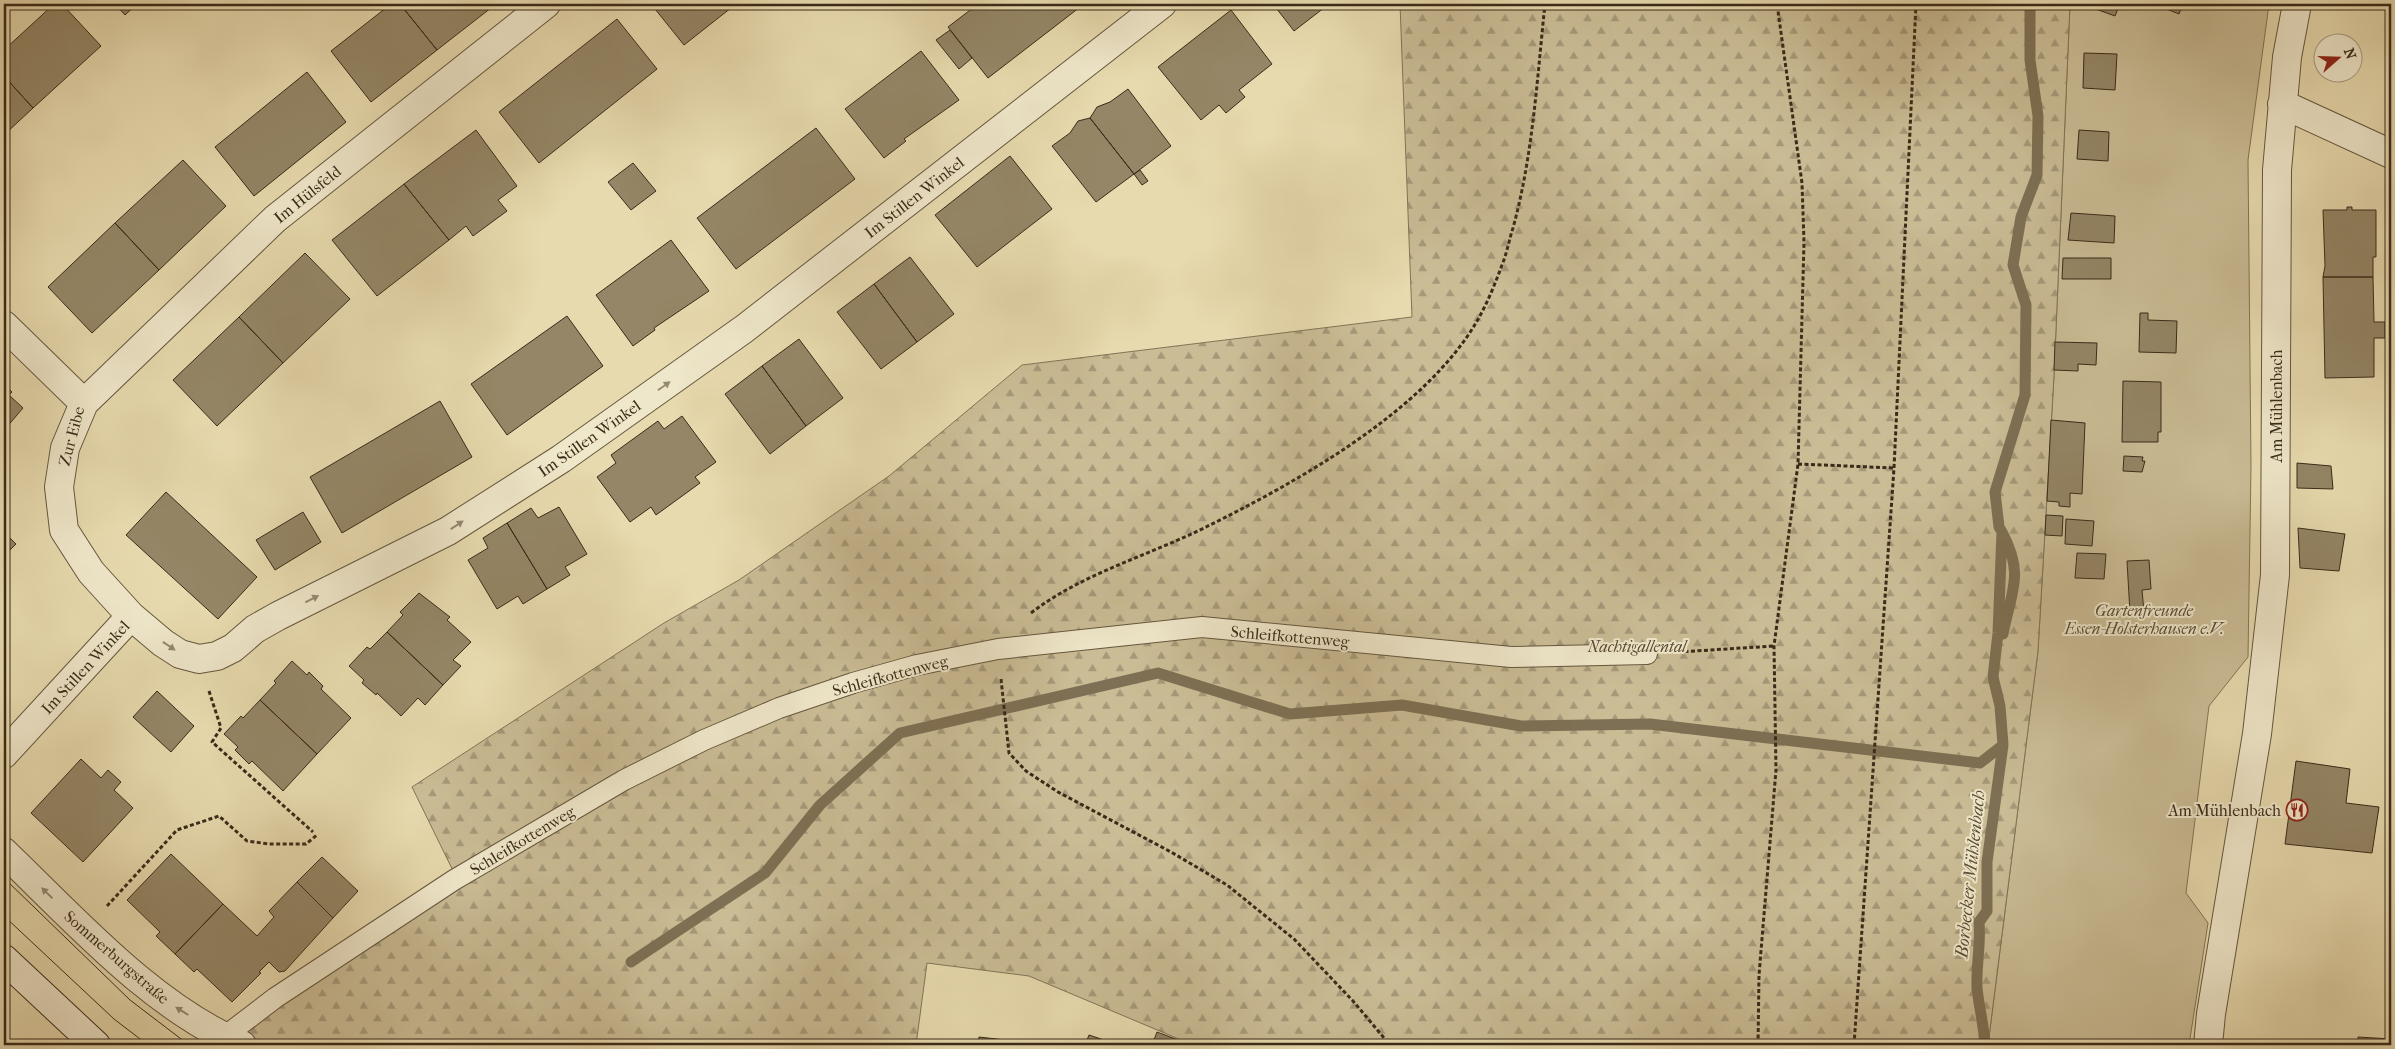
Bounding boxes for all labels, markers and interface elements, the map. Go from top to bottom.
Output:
north arrow [2312,32,2362,82]
text: N [2340,46,2360,62]
street label: Im Stillen Winkel [861,152,968,242]
street label: Im Hülsfeld [270,161,345,227]
street label: Am Mühlenbach [2267,350,2286,463]
one-way arrow [657,381,671,391]
street label: Im Stillen Winkel [534,396,645,481]
street label: Zur Eibe [54,404,89,468]
one-way arrow [450,521,464,530]
one-way arrow [305,595,319,603]
park label: Gartenfreunde Essen-Holsterhausen e.V. [2063,601,2226,638]
street label: Im Stillen Winkel [37,616,134,718]
street label: Schleifkottenweg [1230,622,1350,651]
park label: Nachtigallental [1587,637,1688,656]
one-way arrow [162,641,176,651]
street label: Schleifkottenweg [830,651,950,700]
water label: Borbecker Mühlenbach [1951,789,1990,960]
restaurant icon: Am Mühlenbach [2285,798,2309,822]
street label: Schleifkottenweg [466,801,578,879]
place label: Am Mühlenbach [2167,801,2281,820]
one-way arrow [41,887,53,899]
street label: Sommerburgstraße [60,907,173,1008]
one-way arrow [176,1007,189,1016]

